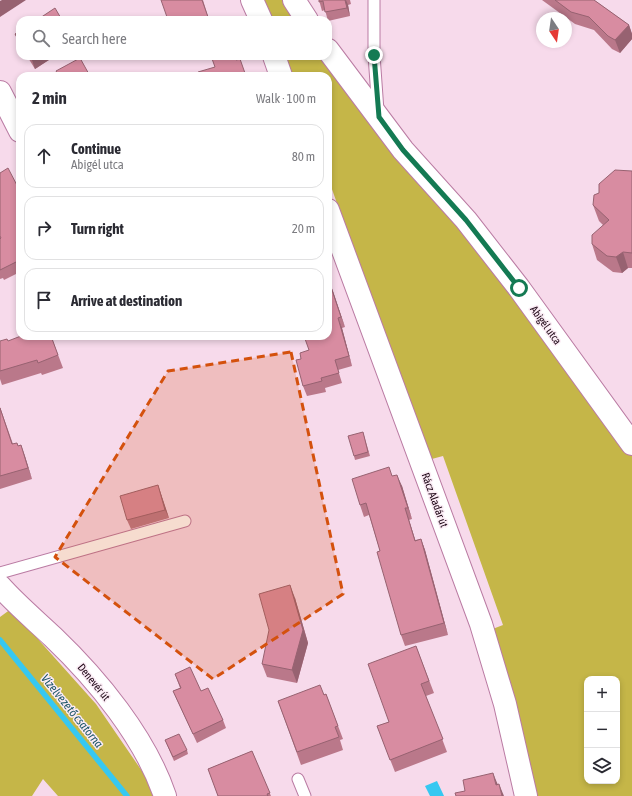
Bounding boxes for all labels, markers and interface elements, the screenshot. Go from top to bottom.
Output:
north arrow [536,12,572,48]
search box [16,16,332,60]
icon: search [30,27,52,49]
text: Search here [62,30,127,47]
route end [365,46,383,64]
text: 2 min [32,88,67,108]
text: Walk · 100 m [256,91,316,106]
text: Continue [71,140,121,157]
icon: ahead [33,145,55,167]
text: 80 m [292,149,315,164]
text: Abigél utca [71,157,124,172]
icon: right [33,217,55,239]
text: Turn right [71,220,124,237]
text: 20 m [292,221,315,236]
route start [510,279,528,297]
icon: arrive [33,289,55,311]
text: Arrive at destination [71,292,182,309]
street label: Abigél utca [528,303,564,347]
street label: Rácz Aladár út [420,471,450,529]
street label: Denevér út [75,661,113,703]
water label: Vízelvezető csatorna [38,672,106,751]
map controls [584,676,620,784]
button: + [584,676,620,712]
button: − [584,712,620,748]
button: layers [584,748,620,784]

